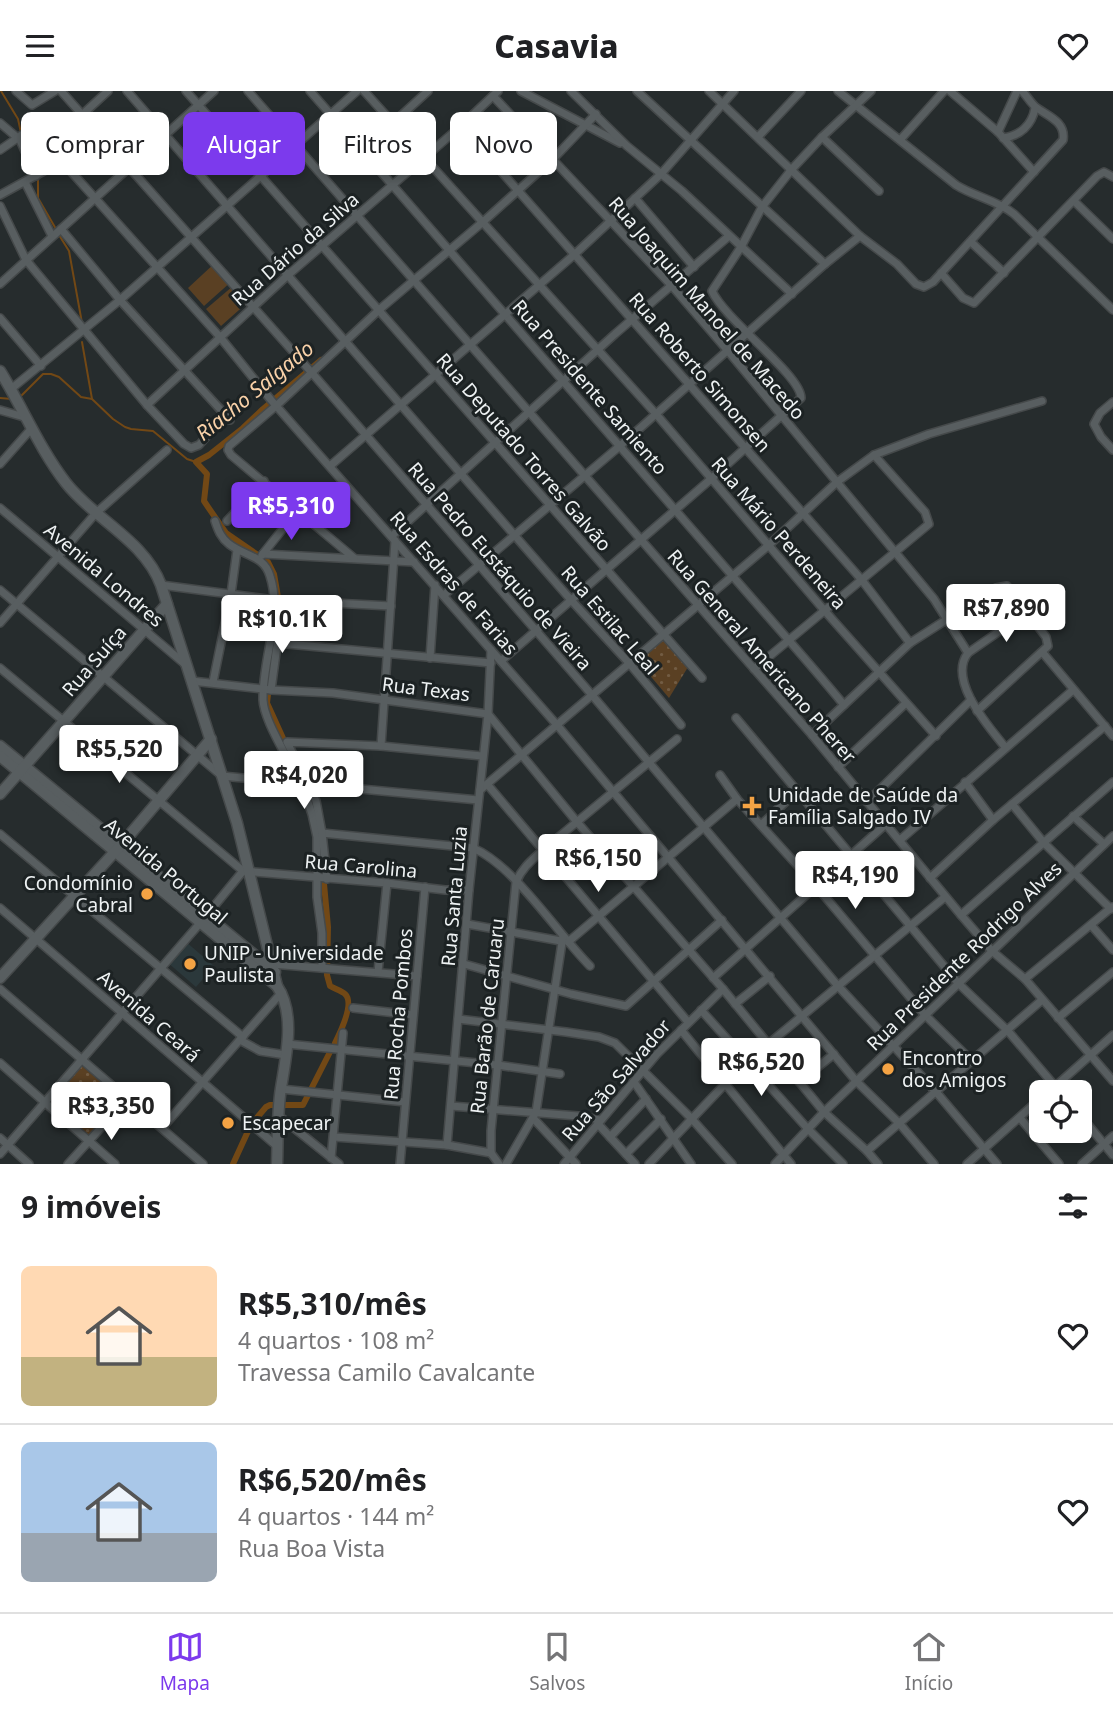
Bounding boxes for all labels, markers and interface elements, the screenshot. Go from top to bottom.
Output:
text: Casavia [494,24,619,67]
icon: menu [21,27,59,65]
icon: heart [1054,27,1092,65]
chip: Comprar [21,112,169,175]
chip: Alugar [183,112,305,175]
chip: Filtros [319,112,436,175]
chip: Novo [450,112,557,175]
street label: Rua Dário da Silva [226,186,364,312]
street label: Rua Joaquim Manoel de Macedo [603,191,811,425]
street label: Rua Roberto Simonsen [623,287,777,457]
street label: Rua Presidente Samiento [507,294,673,480]
water label: Riacho Salgado [189,334,319,447]
street label: Rua Deputado Torres Galvão [431,347,617,557]
street label: Rua Mário Perdeneira [706,451,852,615]
street label: Rua Pedro Eustáquio de Vieira [402,456,598,676]
pin: R$5,310 [226,483,356,542]
text: R$5,310 [247,489,335,521]
street label: Rua Esdras de Farias [384,505,524,661]
street label: Avenida Londres [39,517,169,633]
street label: Rua General Americano Pherer [662,544,862,769]
street label: Rua Estilac Leal [555,560,665,680]
pin: R$7,890 [941,585,1071,644]
text: R$7,890 [962,591,1050,623]
pin: R$10.1K [217,595,347,655]
text: R$10.1K [237,602,327,634]
street label: Rua Suíça [56,620,132,702]
street label: Rua Texas [380,671,472,707]
pin: R$5,520 [54,725,184,785]
text: R$5,520 [75,732,163,764]
pin: R$4,020 [239,751,369,811]
text: R$4,020 [260,758,348,790]
place label: Unidade de Saúde da Família Salgado IV [768,782,958,830]
marker: Unidade de Saúde da Família Salgado IV [742,796,762,816]
street label: Avenida Portugal [99,812,233,930]
street label: Rua Santa Luzia [435,825,473,967]
pin: R$6,150 [533,835,663,894]
text: R$6,150 [554,841,642,873]
street label: Rua Carolina [304,848,418,884]
pin: R$4,190 [790,851,920,911]
street label: Rua Presidente Rodrigo Alves [861,856,1067,1056]
text: R$4,190 [811,858,899,890]
place label: Condomínio Cabral [24,870,133,918]
marker: Condomínio Cabral [139,886,155,902]
street label: Rua Barão de Caruaru [464,917,510,1115]
street label: Rua Rocha Pombos [378,927,418,1101]
place label: UNIP - Universidade Paulista [204,940,384,988]
marker: UNIP - Universidade Paulista [182,956,198,972]
street label: Avenida Ceará [92,964,206,1068]
street label: Rua São Salvador [556,1013,676,1147]
pin: R$6,520 [696,1039,826,1098]
text: R$6,520 [717,1045,805,1077]
place label: Encontro dos Amigos [902,1045,1006,1093]
marker: Encontro dos Amigos [880,1061,896,1077]
map controls [1029,1080,1092,1143]
button: locate [1029,1080,1092,1143]
pin: R$3,350 [46,1083,176,1142]
text: R$3,350 [67,1089,155,1121]
place label: Escapecar [242,1110,332,1136]
marker: Escapecar [220,1115,236,1131]
text: 9 imóveis [21,1186,161,1227]
icon: filters [1054,1187,1092,1225]
text: R$5,310/mês [238,1283,427,1324]
icon: home [77,1294,161,1378]
icon: heart [1054,1317,1092,1355]
text: 4 quartos · 108 m² [238,1324,434,1356]
text: Travessa Camilo Cavalcante [238,1356,535,1388]
text: R$6,520/mês [238,1459,427,1500]
icon: home [77,1470,161,1554]
icon: heart [1054,1493,1092,1531]
text: 4 quartos · 144 m² [238,1500,434,1532]
text: Rua Boa Vista [238,1532,385,1564]
tab: Mapa [160,1628,210,1696]
tab: Salvos [529,1628,585,1696]
tab: Início [905,1628,953,1696]

